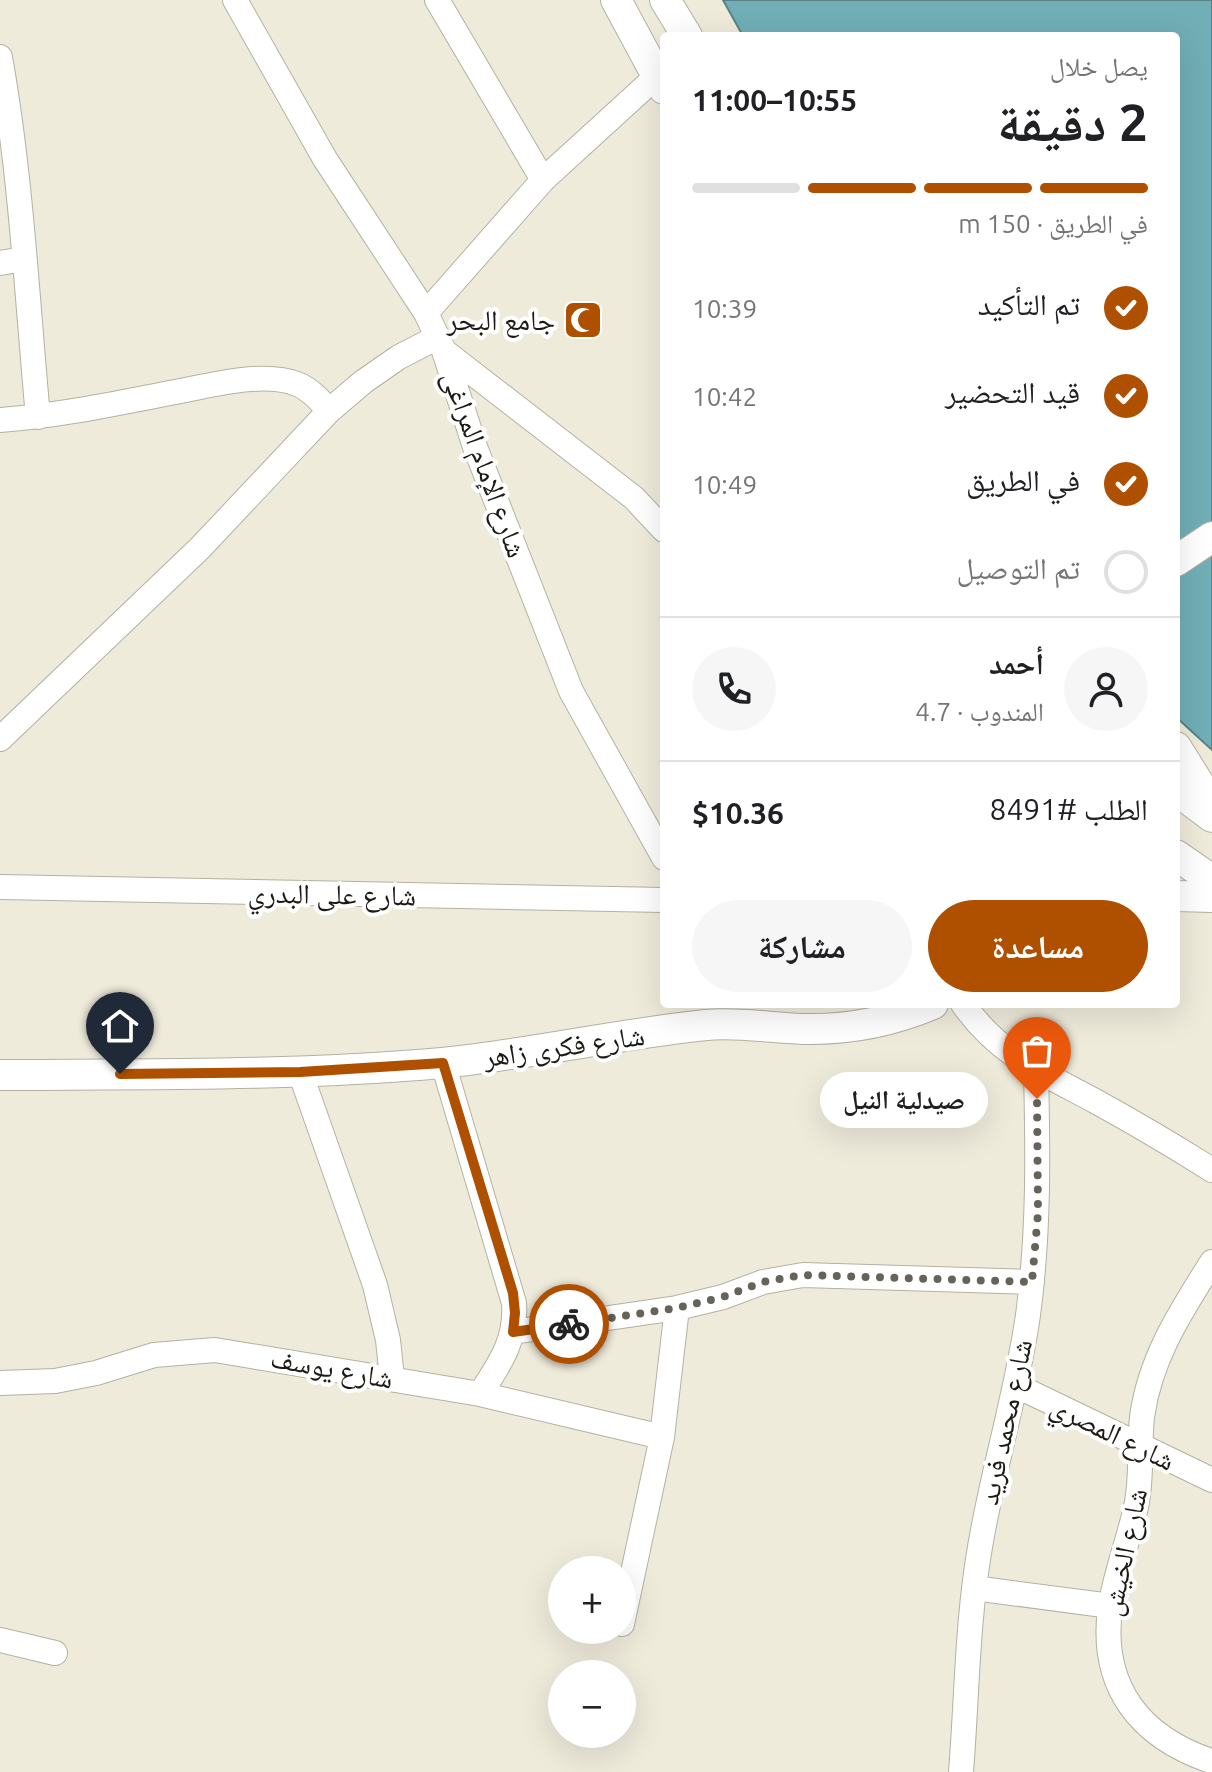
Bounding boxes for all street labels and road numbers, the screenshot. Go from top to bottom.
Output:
street label: شارع الإمام المراغى [434,366,534,563]
street label: شارع على البدري [247,877,416,919]
street label: شارع فكرى زاهر [480,1019,647,1075]
street label: شارع محمد فريد [972,1336,1040,1508]
street label: شارع يوسف [268,1342,396,1396]
street label: شارع المصري [1043,1389,1180,1483]
street label: شارع الخيش [1095,1485,1155,1619]

